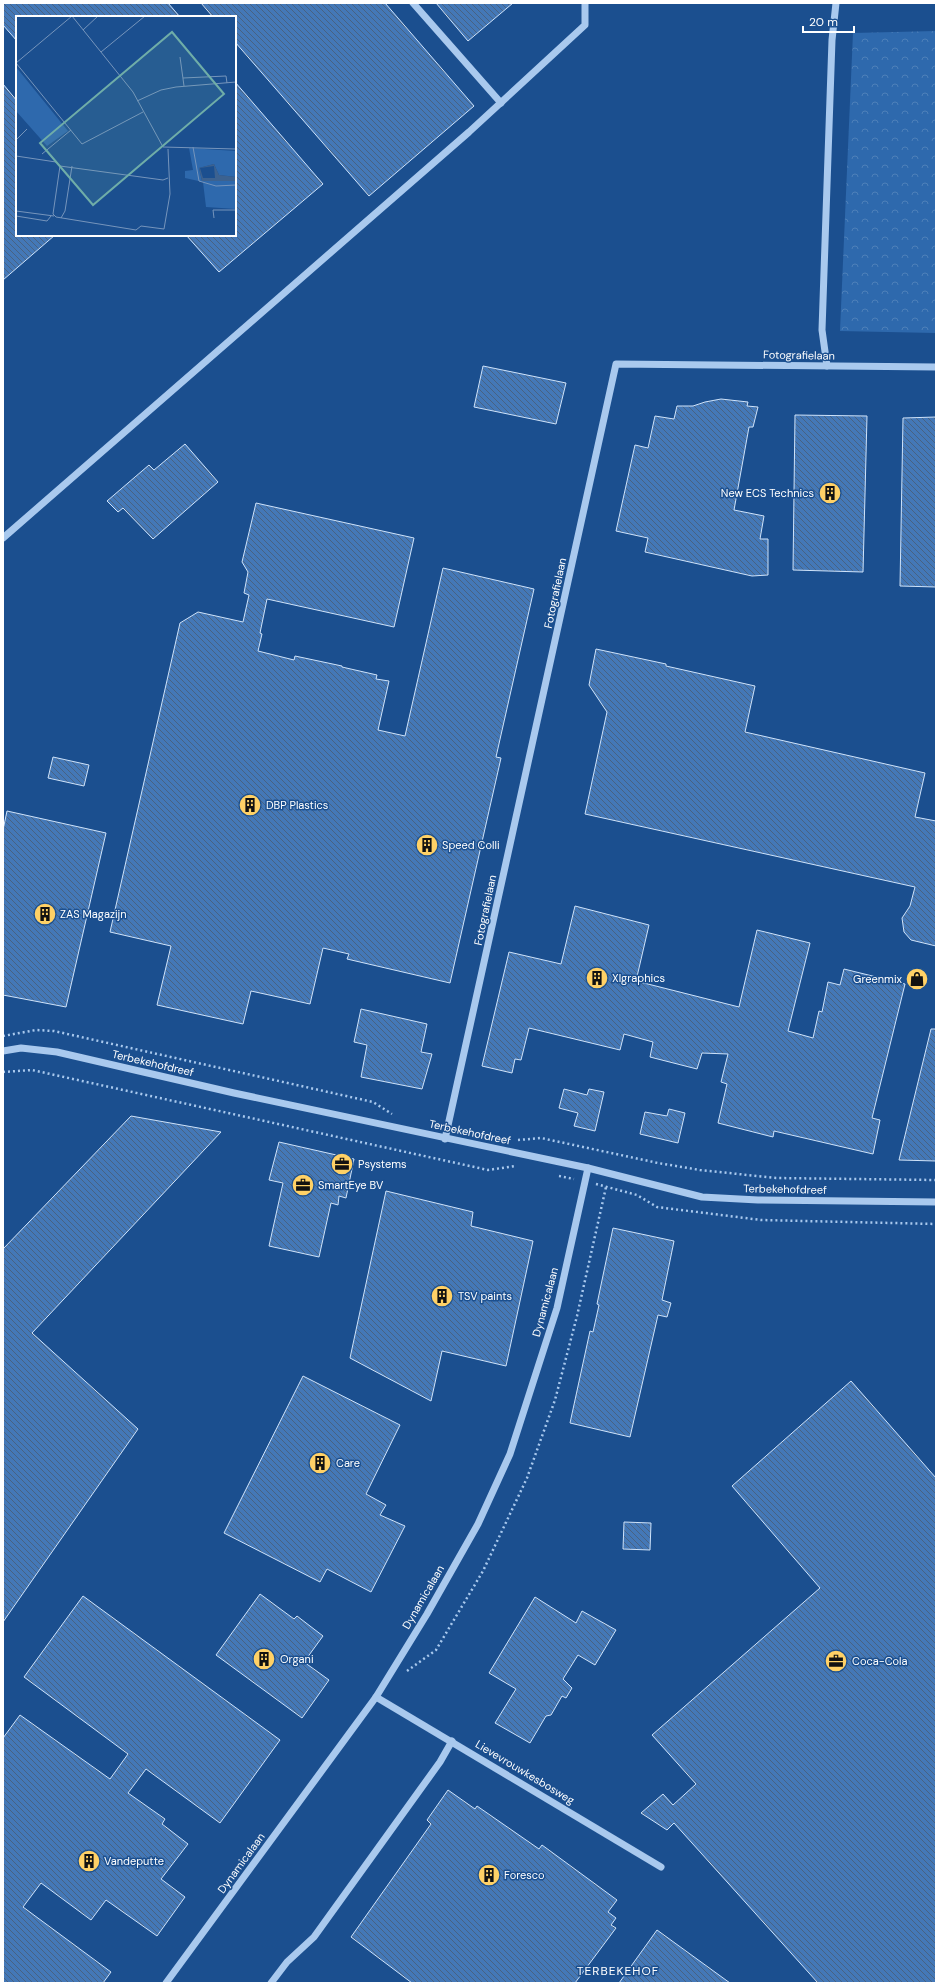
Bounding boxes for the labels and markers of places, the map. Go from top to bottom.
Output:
building icon: New ECS Technics [817,480,843,506]
place label: New ECS Technics [721,486,814,500]
building icon: DBP Plastics [237,792,263,818]
place label: DBP Plastics [266,798,328,812]
building icon: Speed Colli [414,832,440,858]
place label: Speed Colli [442,838,500,852]
building icon: ZAS Magazijn [32,901,58,927]
place label: ZAS Magazijn [60,907,127,921]
building icon: Xlgraphics [584,965,610,991]
shop icon: Greenmix [904,966,930,992]
place label: Xlgraphics [612,971,665,985]
place label: Greenmix [853,972,903,986]
office icon: Psystems [329,1151,355,1177]
place label: Psystems [358,1157,406,1171]
office icon: SmartEye BV [290,1172,316,1198]
place label: SmartEye BV [318,1178,384,1192]
building icon: TSV paints [429,1283,455,1309]
place label: TSV paints [458,1289,512,1303]
building icon: Care [307,1450,333,1476]
place label: Care [336,1456,360,1470]
building icon: Organi [251,1646,277,1672]
office icon: Coca-Cola [823,1648,849,1674]
place label: Organi [280,1652,314,1666]
place label: Coca-Cola [852,1654,907,1668]
building icon: Vandeputte [76,1848,102,1874]
place label: Vandeputte [104,1854,164,1868]
building icon: Foresco [476,1862,502,1888]
place label: Foresco [504,1868,545,1882]

